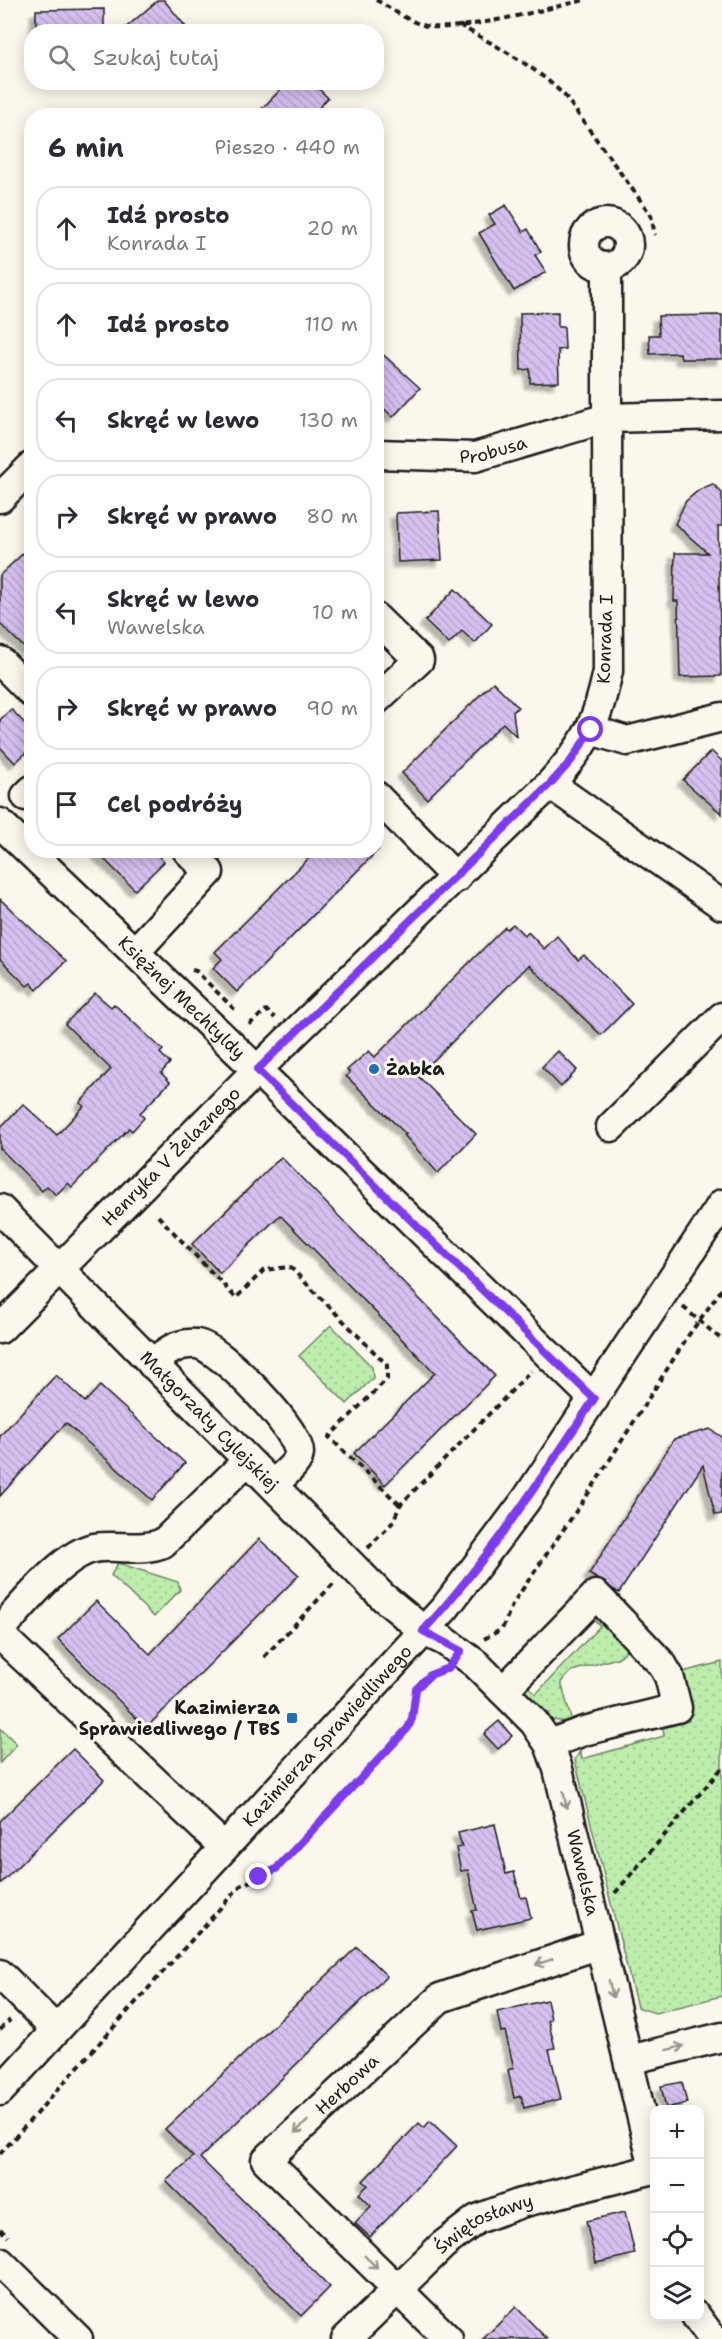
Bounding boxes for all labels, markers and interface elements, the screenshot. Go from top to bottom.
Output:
search box [24,24,384,90]
icon: search [45,41,78,74]
text: Szukaj tutaj [93,43,219,72]
text: 6 min [48,130,124,165]
text: Pieszo · 440 m [215,134,360,160]
text: Idź prosto [107,201,230,230]
icon: ahead [50,212,83,245]
text: 20 m [307,215,358,241]
text: Konrada I [107,230,206,256]
icon: ahead [50,308,83,341]
text: Idź prosto [107,310,230,339]
text: 110 m [304,311,358,337]
icon: left [50,404,83,437]
text: Skręć w lewo [107,406,259,435]
text: 130 m [299,407,358,433]
street label: Probusa [459,430,530,469]
icon: right [50,500,83,533]
text: Skręć w prawo [107,502,277,531]
text: 80 m [306,503,358,529]
text: Skręć w lewo [107,585,259,614]
street label: Konrada I [591,594,619,684]
icon: left [50,596,83,629]
text: 10 m [312,599,358,625]
text: Wawelska [107,614,205,640]
icon: right [50,692,83,725]
text: Skręć w prawo [107,694,277,723]
text: 90 m [306,695,358,721]
route start [577,716,603,742]
icon: arrive [50,788,83,821]
text: Cel podróży [107,790,243,819]
street label: Księżnej Mechtyldy [113,931,251,1065]
place label: Żabka [386,1057,445,1081]
marker: Żabka [367,1062,381,1076]
street label: Henryka V Żelaznego [97,1081,246,1232]
street label: Małgorzaty Cylejskiej [135,1346,284,1497]
street label: Kazimierza Sprawiedliwego [237,1639,417,1832]
place label: Kazimierza Sprawiedliwego / TBS [79,1696,281,1741]
marker: Kazimierza Sprawiedliwego / TBS [285,1711,299,1725]
one-way arrow [559,1790,571,1809]
street label: Wawelska [561,1827,605,1918]
route end [245,1863,271,1889]
one-way arrow [535,1957,554,1968]
one-way arrow [606,1980,618,1999]
one-way arrow [666,2042,685,2054]
street label: Herbowa [310,2049,384,2120]
map controls [650,2105,704,2321]
button: + [650,2105,704,2159]
one-way arrow [294,2120,309,2134]
button: − [650,2159,704,2213]
street label: Świętosławy [429,2188,536,2259]
button: locate [650,2213,704,2267]
one-way arrow [364,2255,379,2269]
button: layers [650,2267,704,2321]

